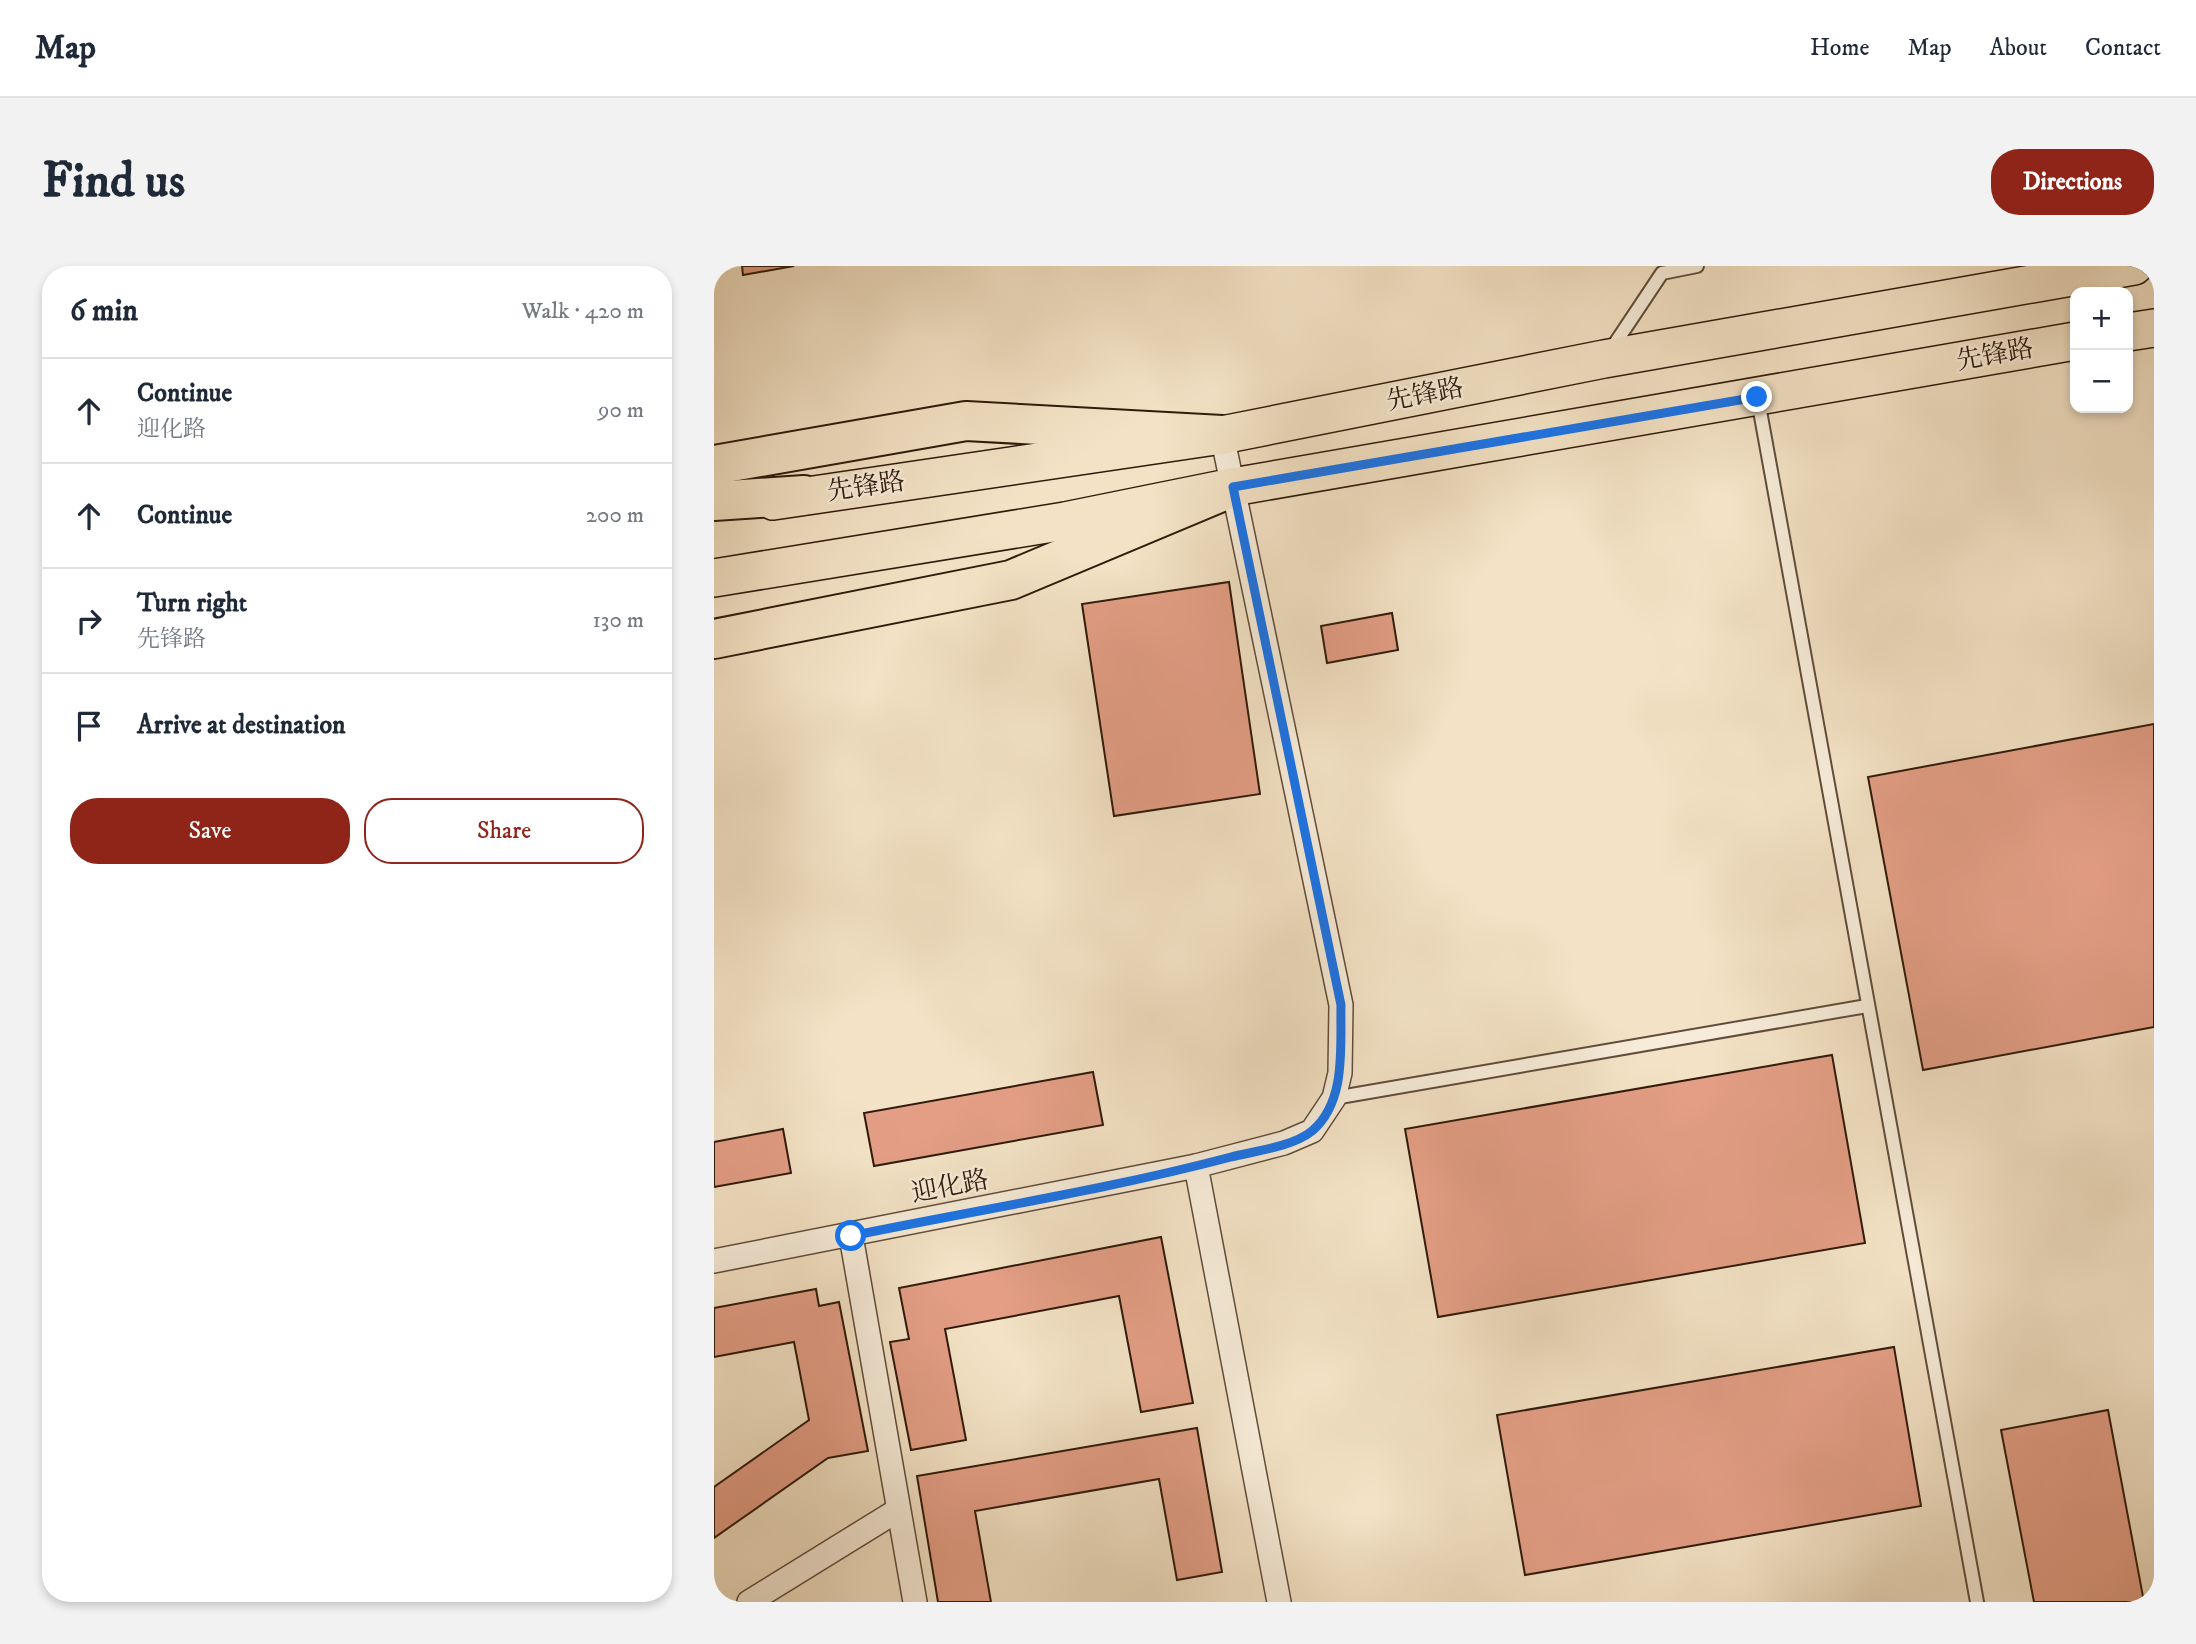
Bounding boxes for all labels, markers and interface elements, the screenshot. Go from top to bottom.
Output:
text: Map [35,28,96,69]
text: Home [1810,33,1869,63]
text: Map [1907,33,1952,63]
text: About [1990,33,2047,63]
text: Contact [2085,33,2161,63]
button: Directions [1991,149,2154,215]
text: Find us [42,151,185,213]
map controls [2070,287,2133,413]
button: + [2070,287,2133,350]
text: 6 min [70,293,138,330]
text: Walk · 420 m [522,297,644,326]
street label: 先锋路 [1954,332,2036,378]
button: − [2070,350,2133,413]
street label: 先锋路 [1384,371,1466,419]
text: Continue [137,377,232,410]
route end [1741,381,1772,412]
icon: ahead [70,392,108,430]
text: 90 m [598,396,644,425]
text: 迎化路 [137,415,206,444]
street label: 先锋路 [825,465,907,509]
icon: ahead [70,497,108,535]
text: Continue [137,499,232,532]
text: 200 m [586,501,644,530]
text: Turn right [137,587,247,620]
icon: right [70,602,108,640]
text: 130 m [592,606,644,635]
text: 先锋路 [137,625,206,654]
icon: arrive [70,707,108,745]
text: Arrive at destination [137,709,346,742]
button: Save [70,798,350,864]
button: Share [364,798,644,864]
street label: 迎化路 [909,1163,991,1211]
route start [835,1220,866,1251]

